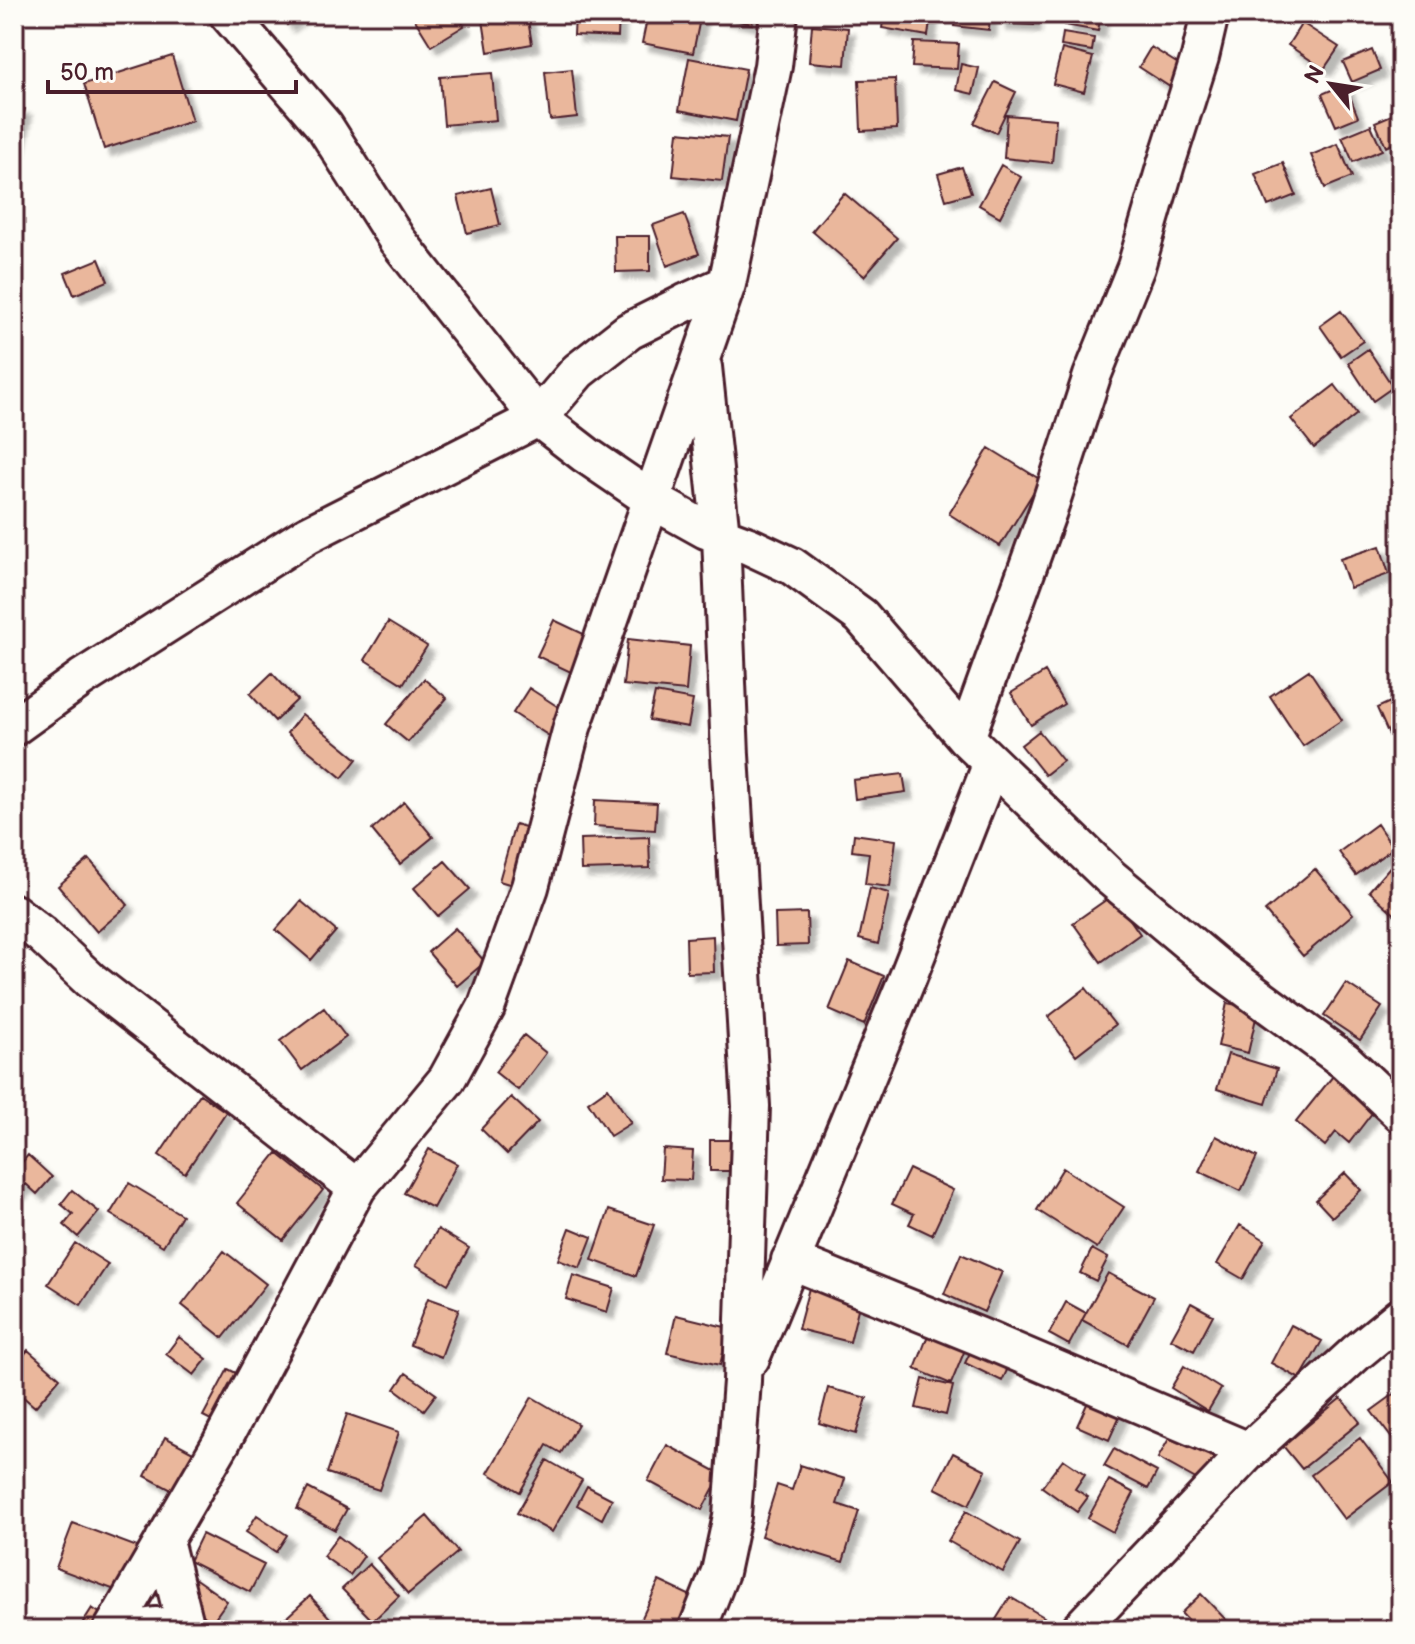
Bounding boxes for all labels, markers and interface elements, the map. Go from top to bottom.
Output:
scale bar [48,44,296,94]
north arrow [1291,44,1371,124]
text: 50 m [60,58,114,87]
text: N [1299,61,1331,89]

